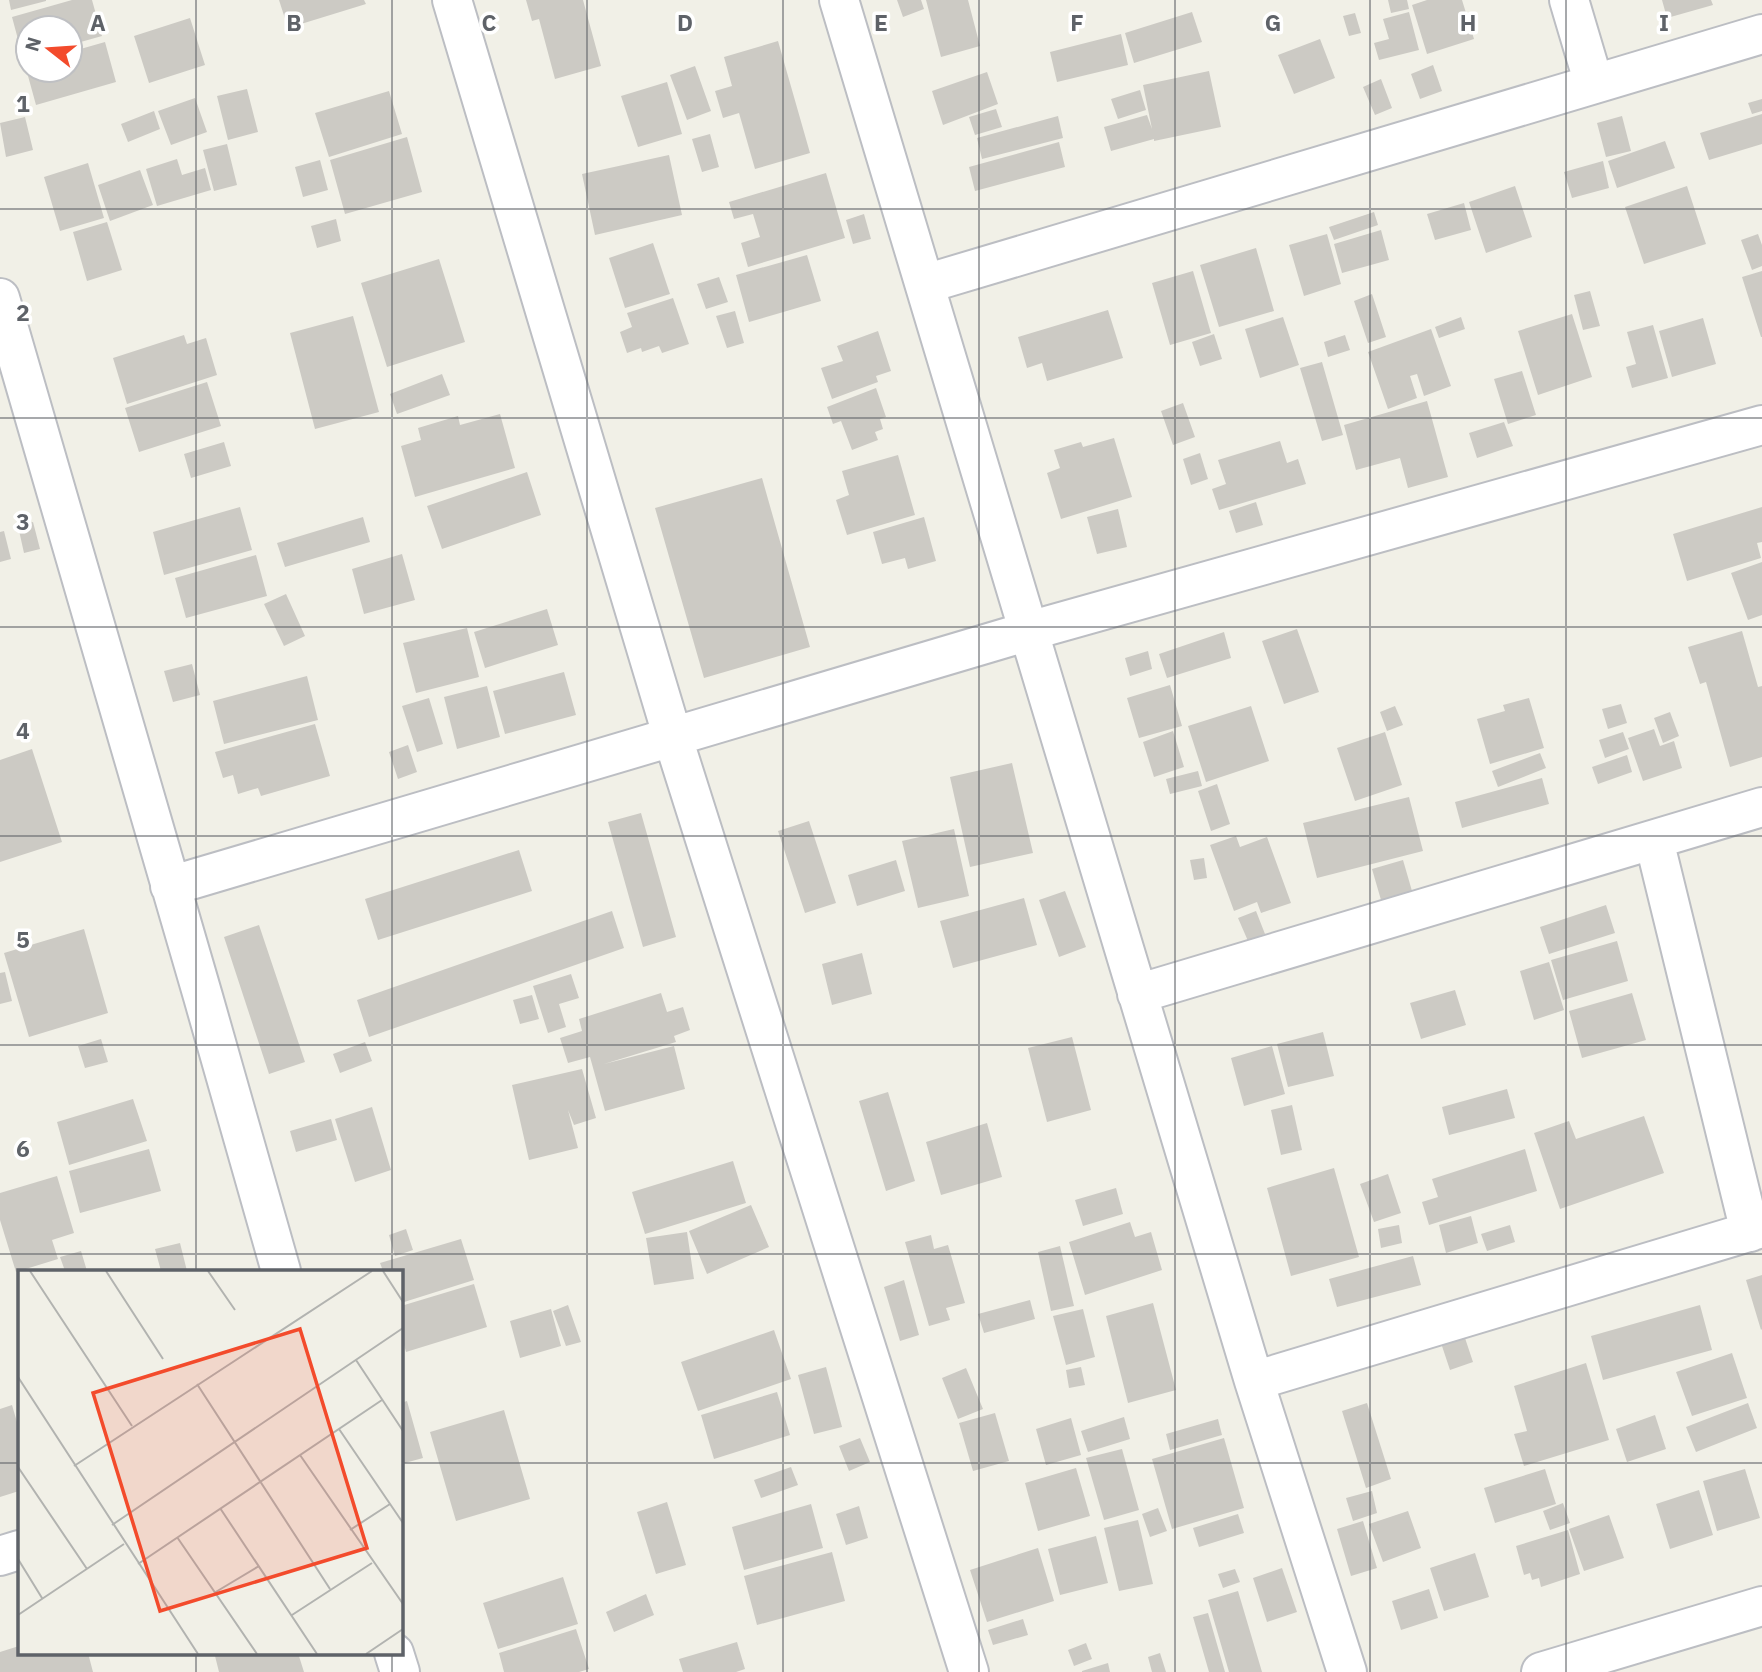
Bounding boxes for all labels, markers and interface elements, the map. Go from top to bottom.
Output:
text: A [90,7,106,37]
text: B [286,7,302,37]
text: C [482,7,497,37]
text: D [677,7,693,37]
text: E [874,7,888,37]
text: F [1070,7,1084,37]
text: G [1265,7,1281,37]
text: H [1460,7,1476,37]
text: I [1659,7,1669,37]
north arrow [14,14,84,84]
text: N [19,34,46,54]
text: 1 [16,88,30,118]
text: 2 [16,297,30,327]
text: 3 [16,506,30,536]
text: 4 [16,715,30,745]
text: 5 [16,924,30,954]
text: 6 [16,1133,30,1163]
inset map [18,1270,402,1654]

